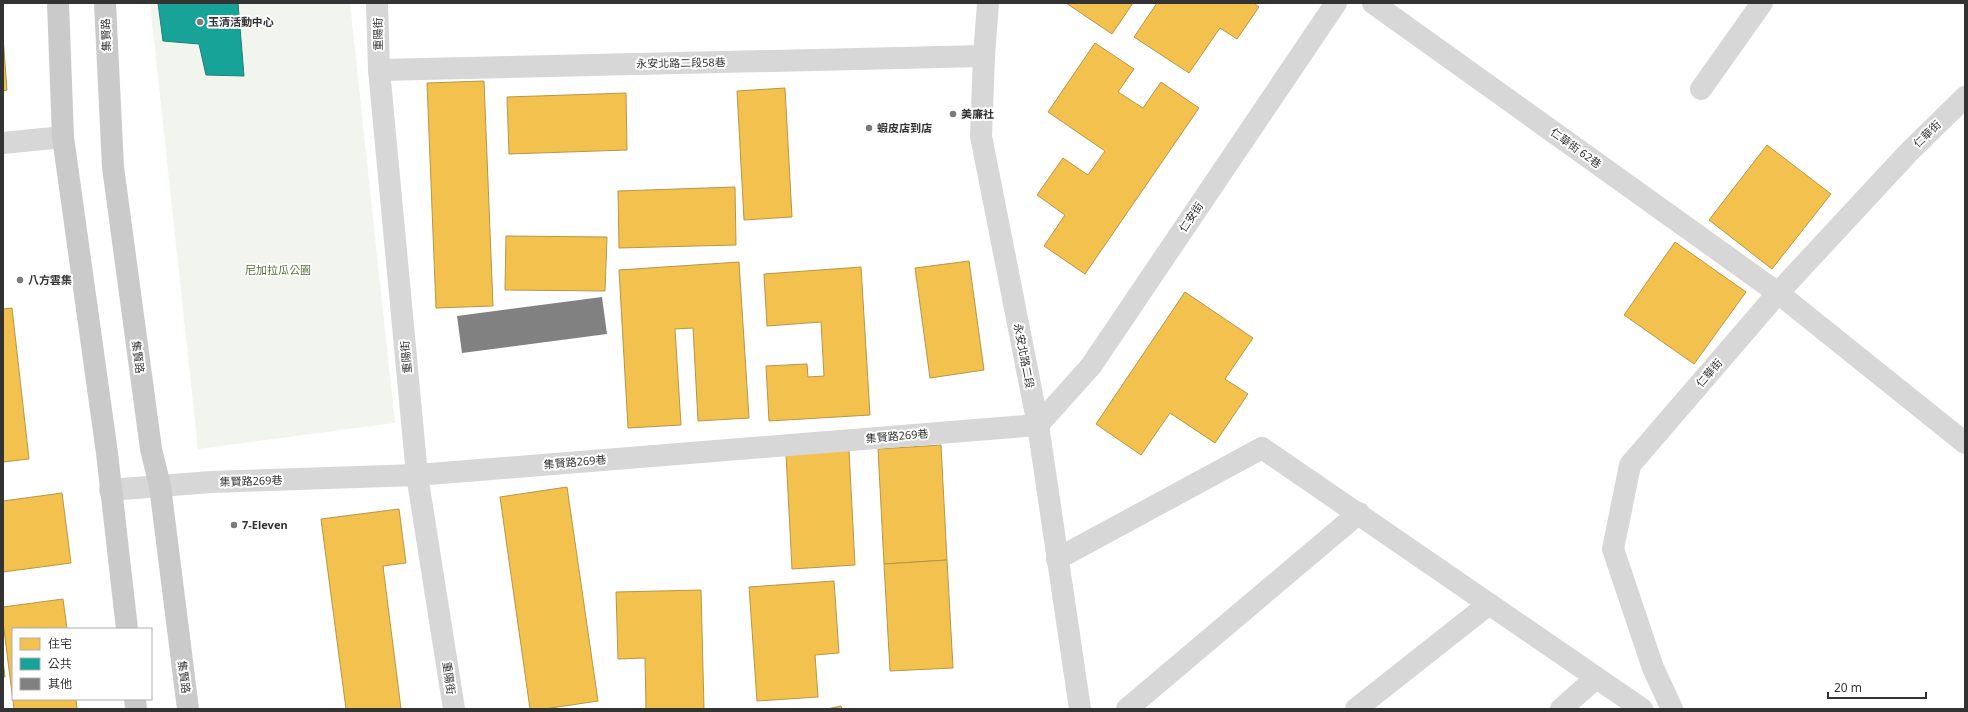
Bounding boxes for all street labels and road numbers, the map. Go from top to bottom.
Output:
street label: 重陽街 [370,17,385,51]
street label: 集賢路 [97,18,114,52]
street label: 永安北路二段58巷 [636,54,726,71]
street label: 仁華街 [1910,117,1944,150]
street label: 仁華街 62巷 [1548,124,1605,171]
street label: 仁安街 [1175,199,1206,235]
street label: 永安北路二段 [1011,322,1038,390]
street label: 集賢路 [129,340,148,374]
street label: 重陽街 [397,340,414,374]
street label: 仁華街 [1692,355,1725,390]
street label: 集賢路269巷 [865,425,929,446]
street label: 集賢路269巷 [543,451,607,472]
street label: 集賢路269巷 [219,472,283,489]
street label: 集賢路 [175,660,194,694]
street label: 重陽街 [440,661,459,695]

